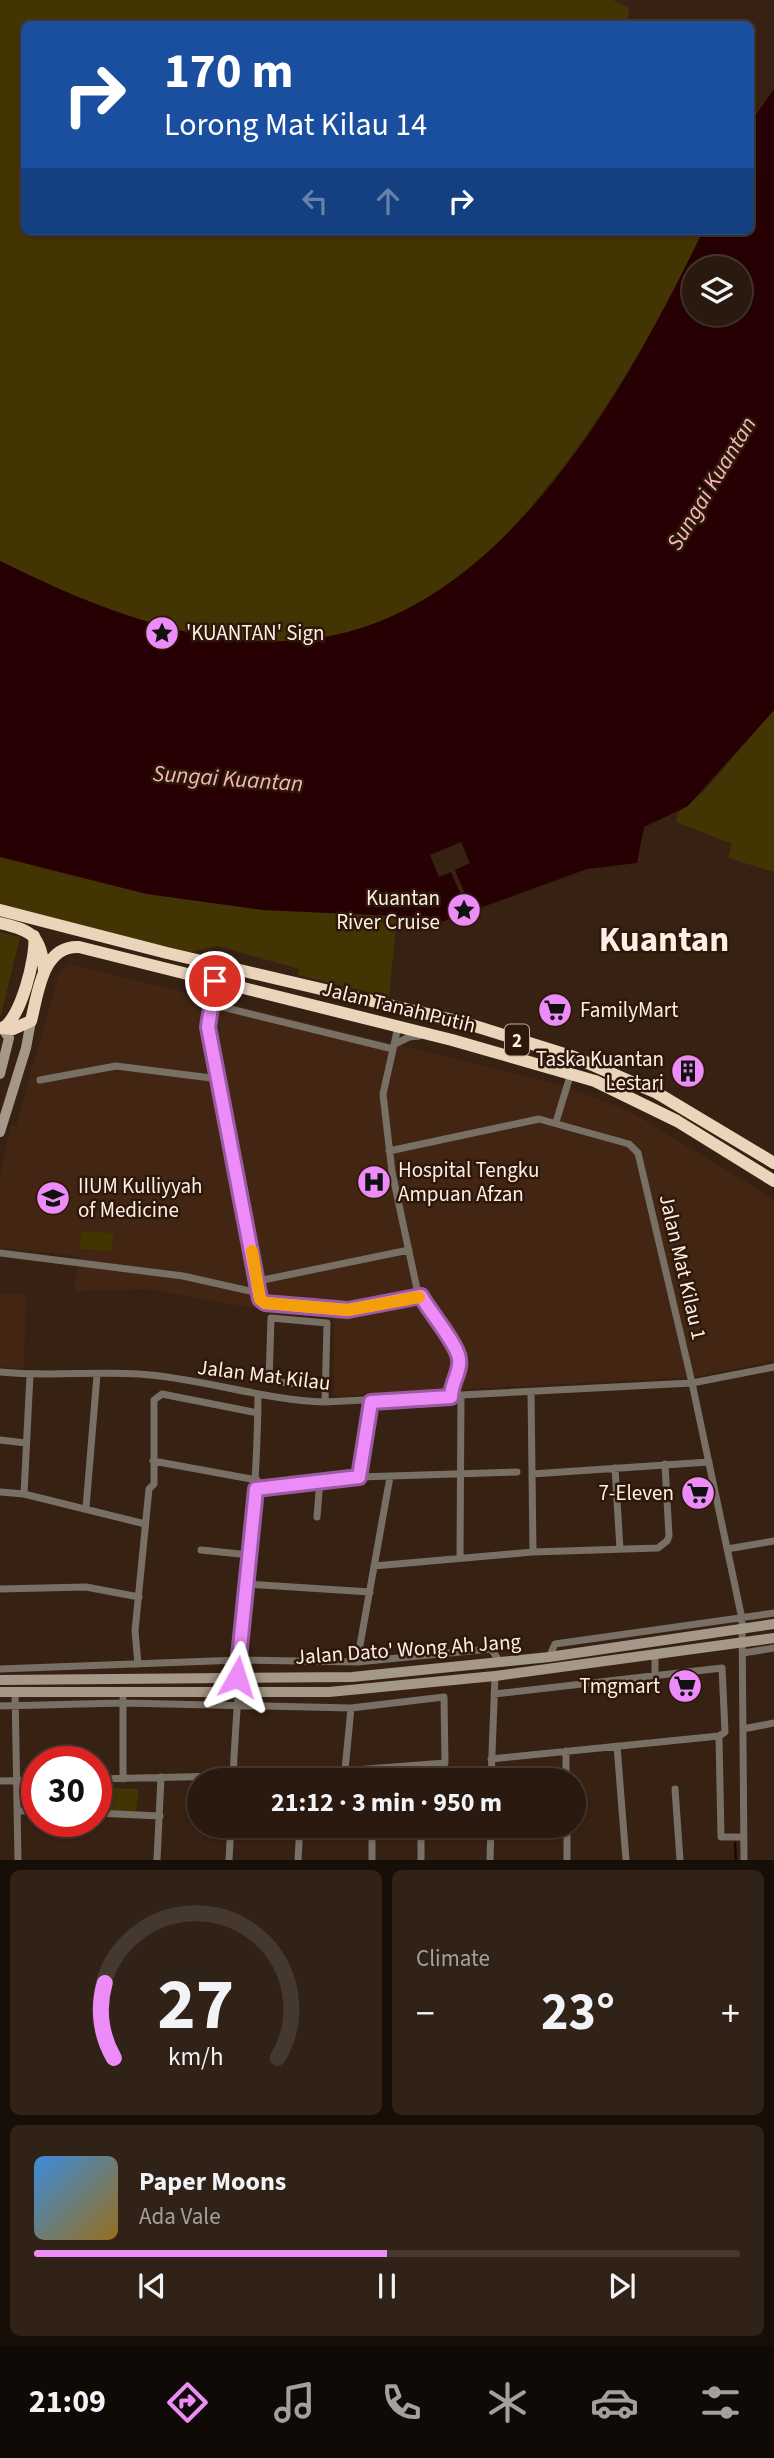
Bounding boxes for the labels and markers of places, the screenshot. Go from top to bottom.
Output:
place icon: 'KUANTAN' Sign [143,614,181,652]
place label: 'KUANTAN' Sign [186,618,325,648]
place label: Kuantan River Cruise [336,883,440,937]
place icon: Kuantan River Cruise [445,891,483,929]
pin [185,951,245,1011]
supermarket icon: FamilyMart [536,991,574,1029]
place label: FamilyMart [580,995,678,1025]
place label: Taska Kuantan Lestari [536,1044,664,1098]
building icon: Taska Kuantan Lestari [669,1052,707,1090]
place label: Hospital Tengku Ampuan Afzan [398,1155,539,1209]
hospital icon: Hospital Tengku Ampuan Afzan [355,1163,393,1201]
place label: IIUM Kulliyyah of Medicine [78,1171,202,1225]
school or university icon: IIUM Kulliyyah of Medicine [34,1179,72,1217]
supermarket icon: 7-Eleven [679,1474,717,1512]
place label: 7-Eleven [598,1478,674,1508]
supermarket icon: Tmgmart [666,1667,704,1705]
place label: Tmgmart [579,1671,660,1701]

